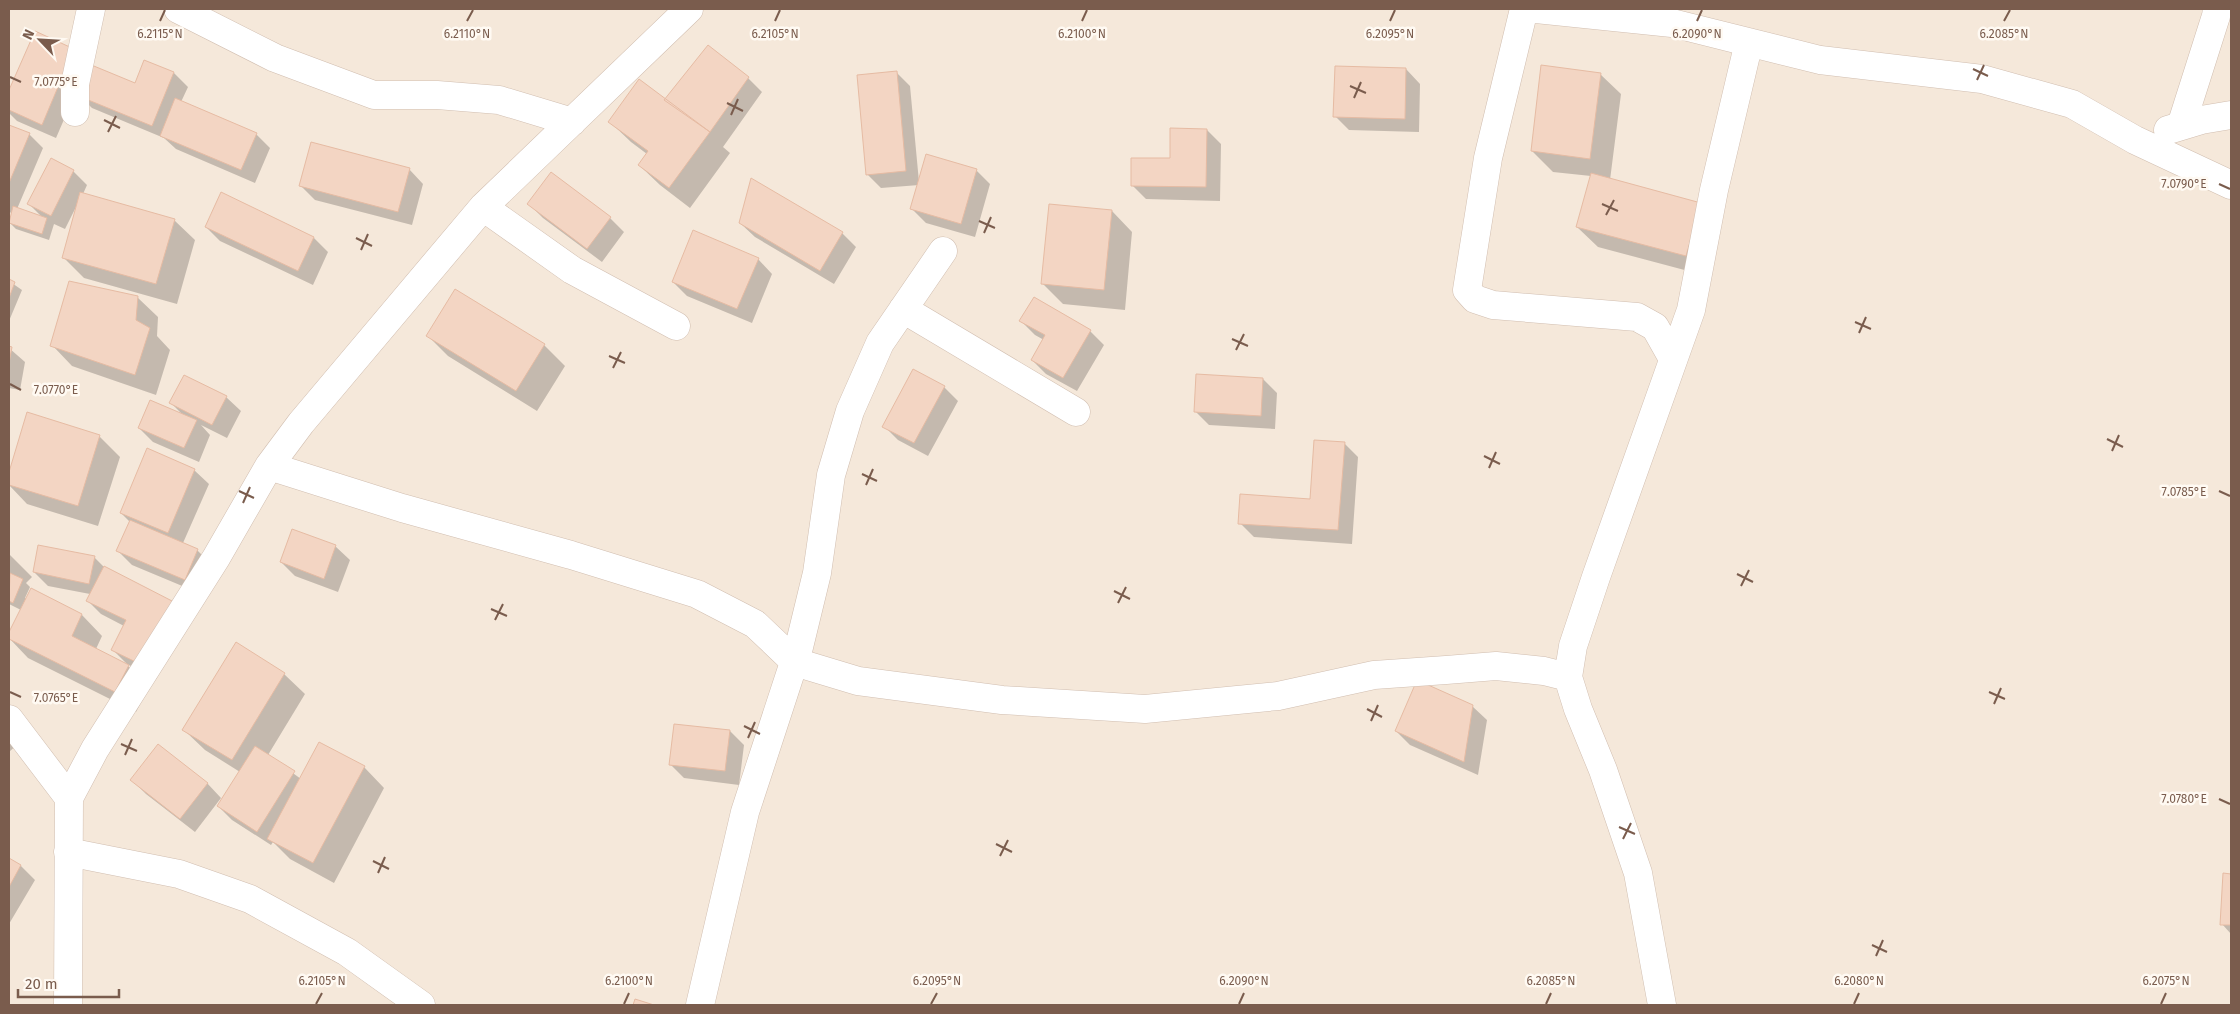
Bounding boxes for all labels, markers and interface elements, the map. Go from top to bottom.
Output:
north arrow [15,15,65,65]
text: N [19,27,38,43]
text: 6.2115°N [137,27,183,41]
text: 6.2110°N [444,27,490,41]
text: 6.2105°N [751,27,799,41]
text: 6.2100°N [1058,27,1106,41]
text: 6.2095°N [1366,27,1414,41]
text: 6.2090°N [1672,27,1722,41]
text: 6.2085°N [1980,27,2028,41]
text: 7.0775°E [34,75,78,89]
text: 7.0790°E [2161,177,2207,191]
text: 7.0770°E [34,383,78,397]
text: 7.0785°E [2162,485,2206,499]
text: 7.0765°E [34,691,78,705]
text: 7.0780°E [2161,792,2207,806]
scale bar [18,966,119,998]
text: 6.2105°N [298,974,346,988]
text: 6.2100°N [605,974,653,988]
text: 6.2095°N [913,974,961,988]
text: 6.2090°N [1219,974,1269,988]
text: 6.2085°N [1527,974,1575,988]
text: 6.2080°N [1834,974,1884,988]
text: 6.2075°N [2142,974,2190,988]
text: 20 m [25,975,58,993]

